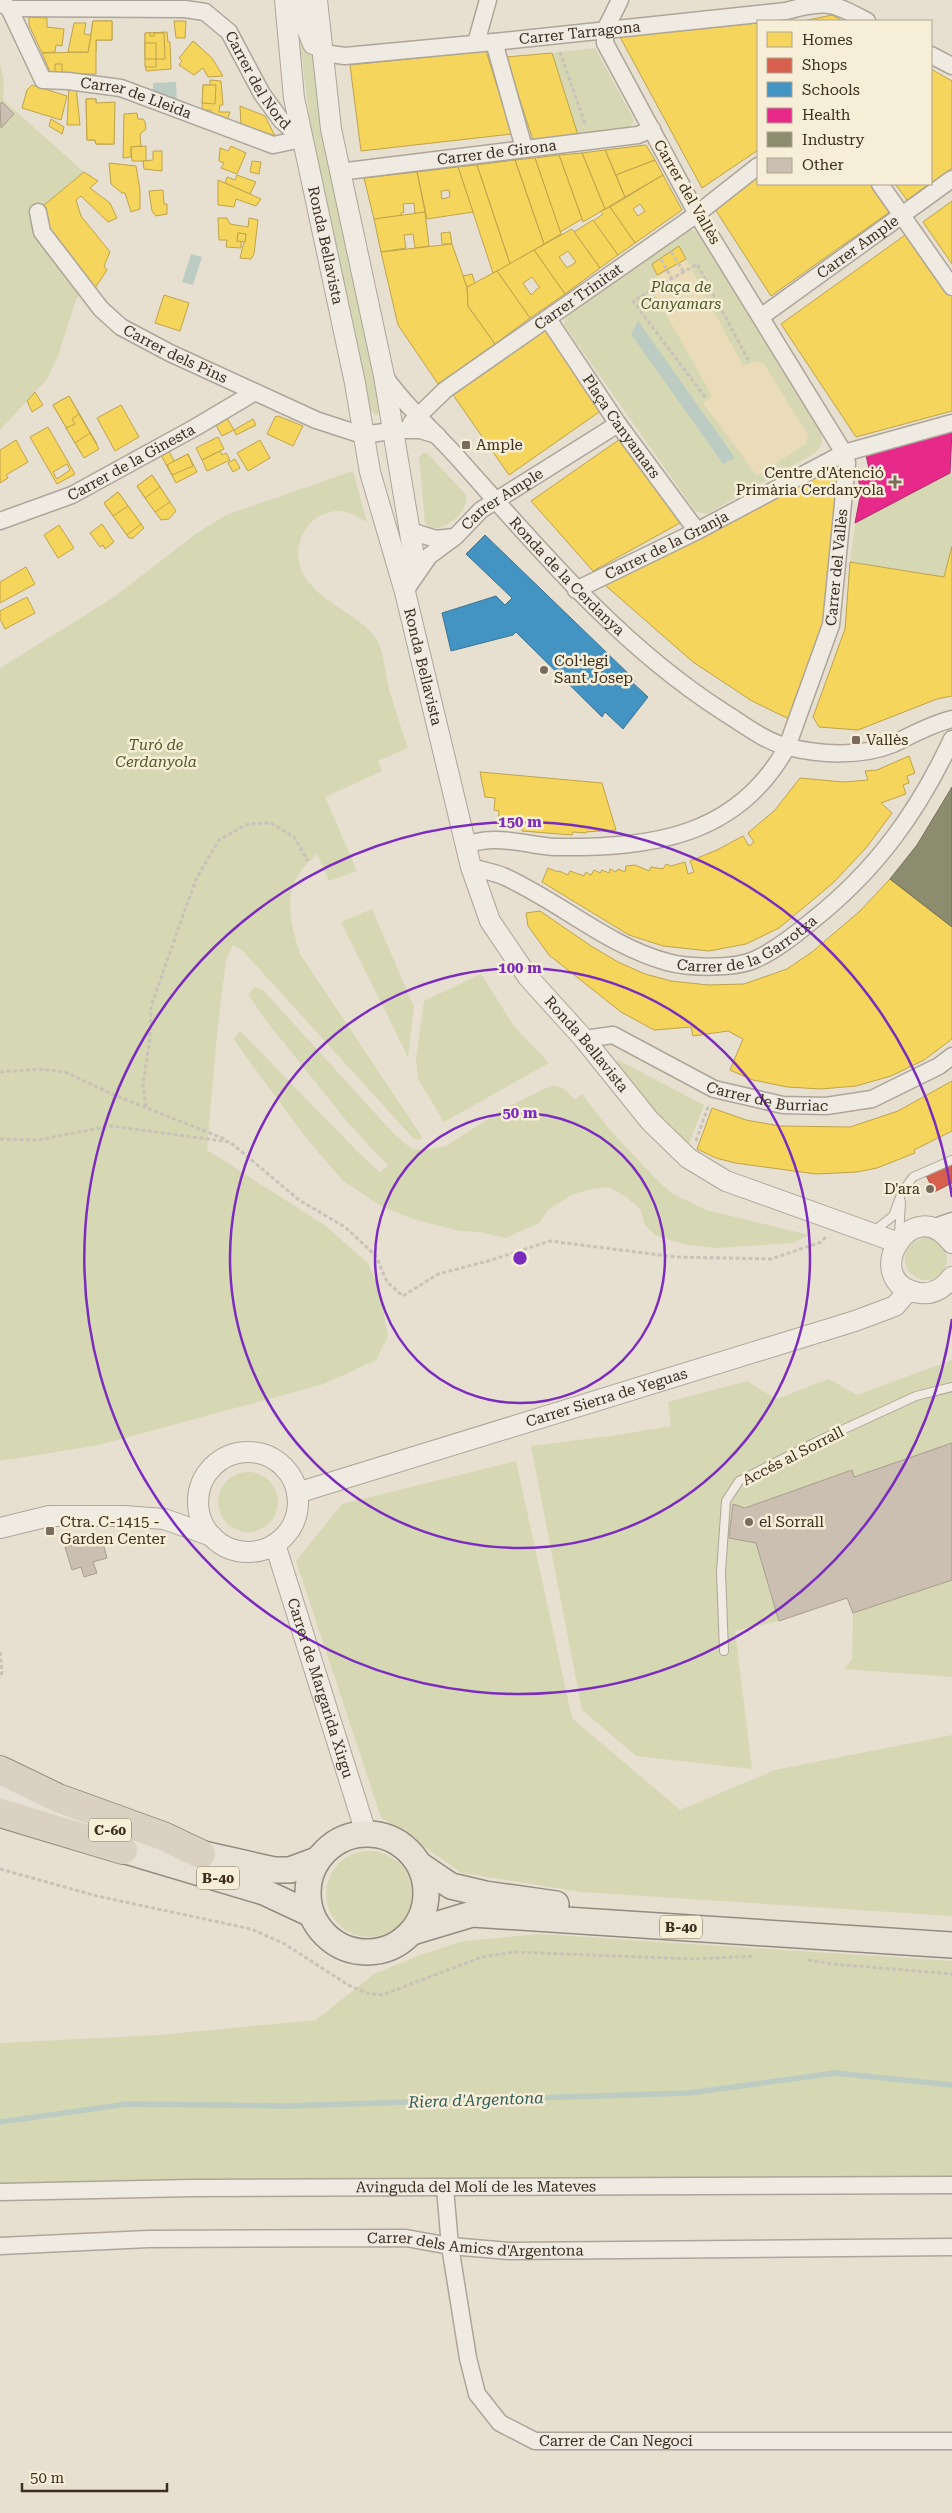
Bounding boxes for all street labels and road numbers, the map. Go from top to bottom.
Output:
street label: Carrer Tarragona [518,18,641,48]
street label: Carrer del Nord [221,28,295,134]
street label: Carrer de Lleida [79,74,194,123]
street label: Carrer de Girona [436,136,558,169]
street label: Carrer del Vallès [650,137,724,247]
street label: Ronda Bellavista [304,185,347,306]
street label: Carrer Ample [813,212,902,282]
street label: Carrer Trinitat [531,260,626,334]
street label: Carrer dels Pins [120,321,230,387]
street label: Plaça Canyamars [579,371,664,482]
street label: Carrer de la Ginesta [64,420,198,505]
street label: Carrer Ample [457,464,546,534]
street label: Carrer de la Granja [602,507,731,584]
street label: Carrer del Vallès [822,508,851,627]
street label: Ronda de la Cerdanya [506,513,628,639]
street label: Ronda Bellavista [400,606,446,727]
street label: Carrer de la Garrotxa [676,912,821,976]
street label: Ronda Bellavista [541,992,632,1096]
street label: Carrer de Burriac [703,1077,828,1115]
street label: Carrer Sierra de Yeguas [524,1364,690,1431]
street label: Accés al Sorrall [739,1423,847,1489]
street label: Carrer de Margarida Xirgu [284,1596,357,1781]
road number: C-60 [89,1818,131,1842]
road number: B-40 [197,1866,239,1890]
road number: B-40 [660,1915,702,1938]
street label: Avinguda del Molí de les Mateves [356,2177,596,2196]
street label: Carrer dels Amics d'Argentona [367,2229,584,2260]
street label: Carrer de Can Negoci [539,2432,693,2450]

